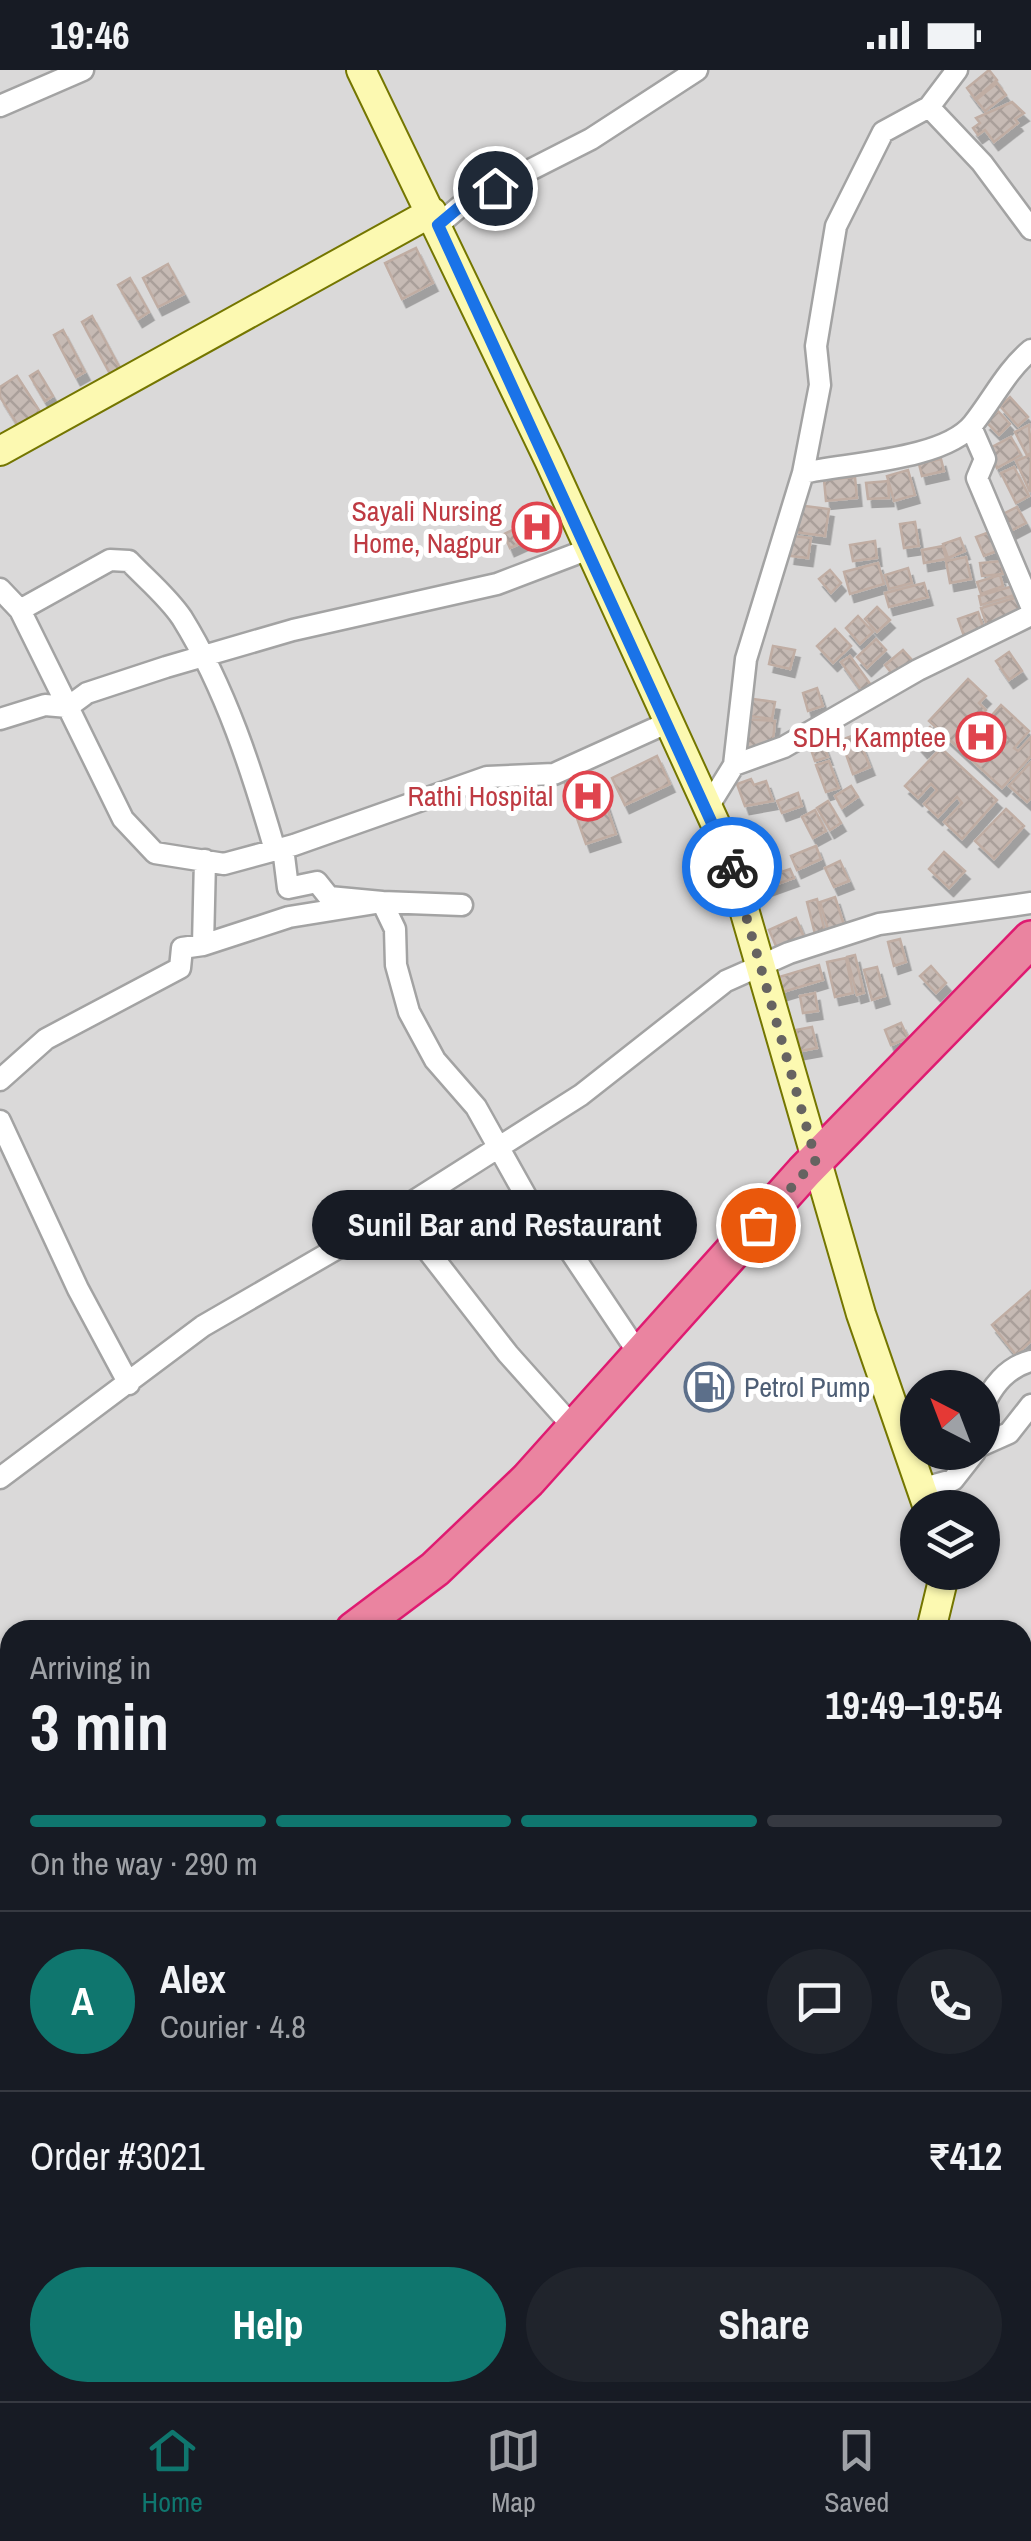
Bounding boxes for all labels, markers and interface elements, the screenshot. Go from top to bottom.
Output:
text: 19:46 [50,10,130,61]
pin [453,146,538,231]
icon: home [468,161,523,216]
place label: Sayali Nursing Home, Nagpur [351,492,502,562]
hospital icon: Sayali Nursing Home, Nagpur [511,501,563,553]
hospital icon: SDH, Kamptee [955,711,1007,763]
place label: SDH, Kamptee [793,718,946,756]
hospital icon: Rathi Hospital [562,770,614,822]
place label: Rathi Hospital [408,777,553,815]
courier [682,817,782,917]
icon: bike [705,840,760,895]
pin [716,1183,801,1268]
callout: Sunil Bar and Restaurant [313,1190,698,1260]
icon: bag [731,1198,786,1253]
text: Sunil Bar and Restaurant [348,1203,661,1246]
fuel station icon: Petrol Pump [683,1361,735,1413]
place label: Petrol Pump [744,1368,870,1406]
north arrow [900,1370,1000,1470]
map controls [900,1370,1000,1590]
button: layers [900,1490,1000,1590]
text: Arriving in [30,1646,151,1689]
text: 19:49–19:54 [825,1680,1002,1731]
text: 3 min [30,1683,169,1770]
text: On the way · 290 m [30,1842,258,1885]
button: chat [767,1949,872,2054]
button: phone [897,1949,1002,2054]
text: Alex [160,1954,226,2005]
text: A [71,1976,94,2027]
text: Courier · 4.8 [160,2005,306,2048]
text: Order #3021 [30,2131,205,2182]
text: ₹412 [928,2131,1002,2182]
button: Help [30,2267,506,2382]
button: Share [526,2267,1002,2382]
tab: Home [142,2423,203,2521]
tab: Map [486,2423,541,2521]
tab: Saved [824,2423,889,2521]

